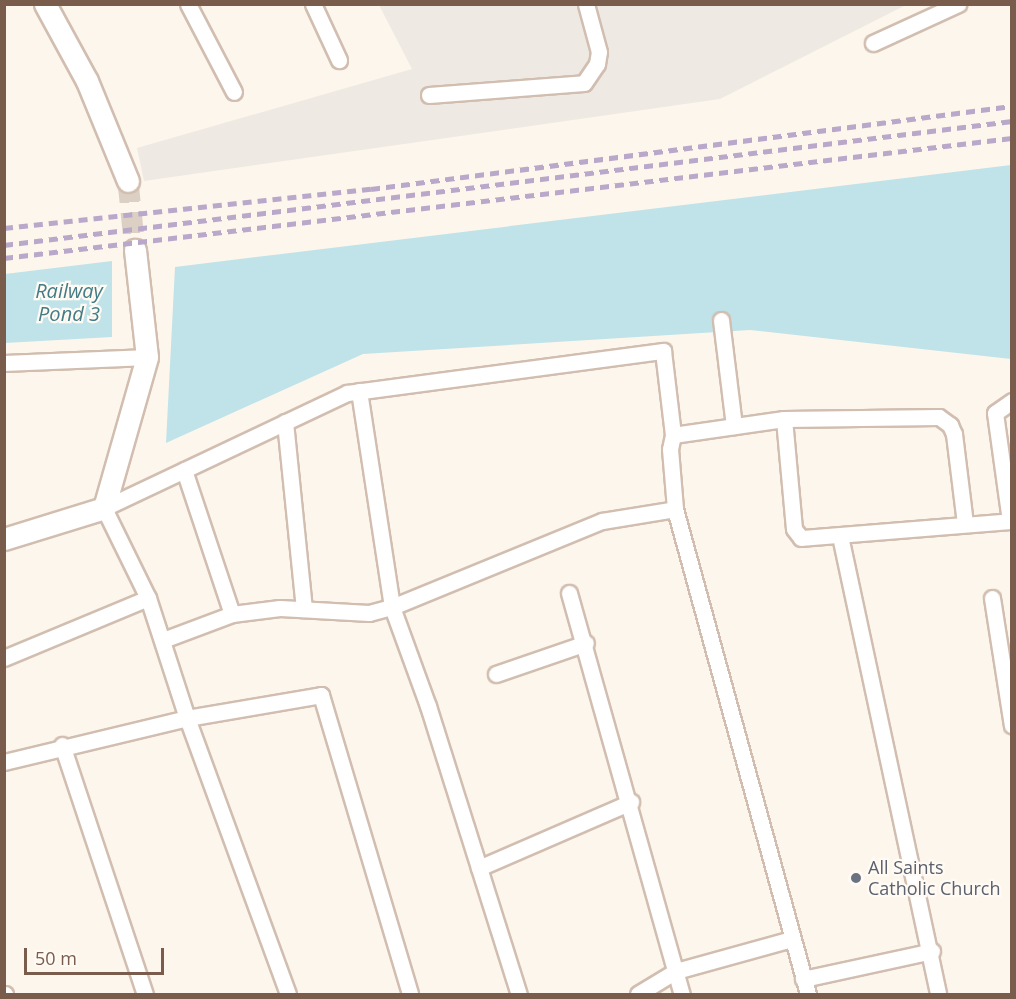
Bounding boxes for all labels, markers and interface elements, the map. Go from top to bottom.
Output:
water label: Railway Pond 3 [35,279,103,326]
place label: All Saints Catholic Church [868,857,1000,900]
marker: All Saints Catholic Church [849,871,863,885]
scale bar [27,936,166,974]
text: 50 m [35,946,77,970]

